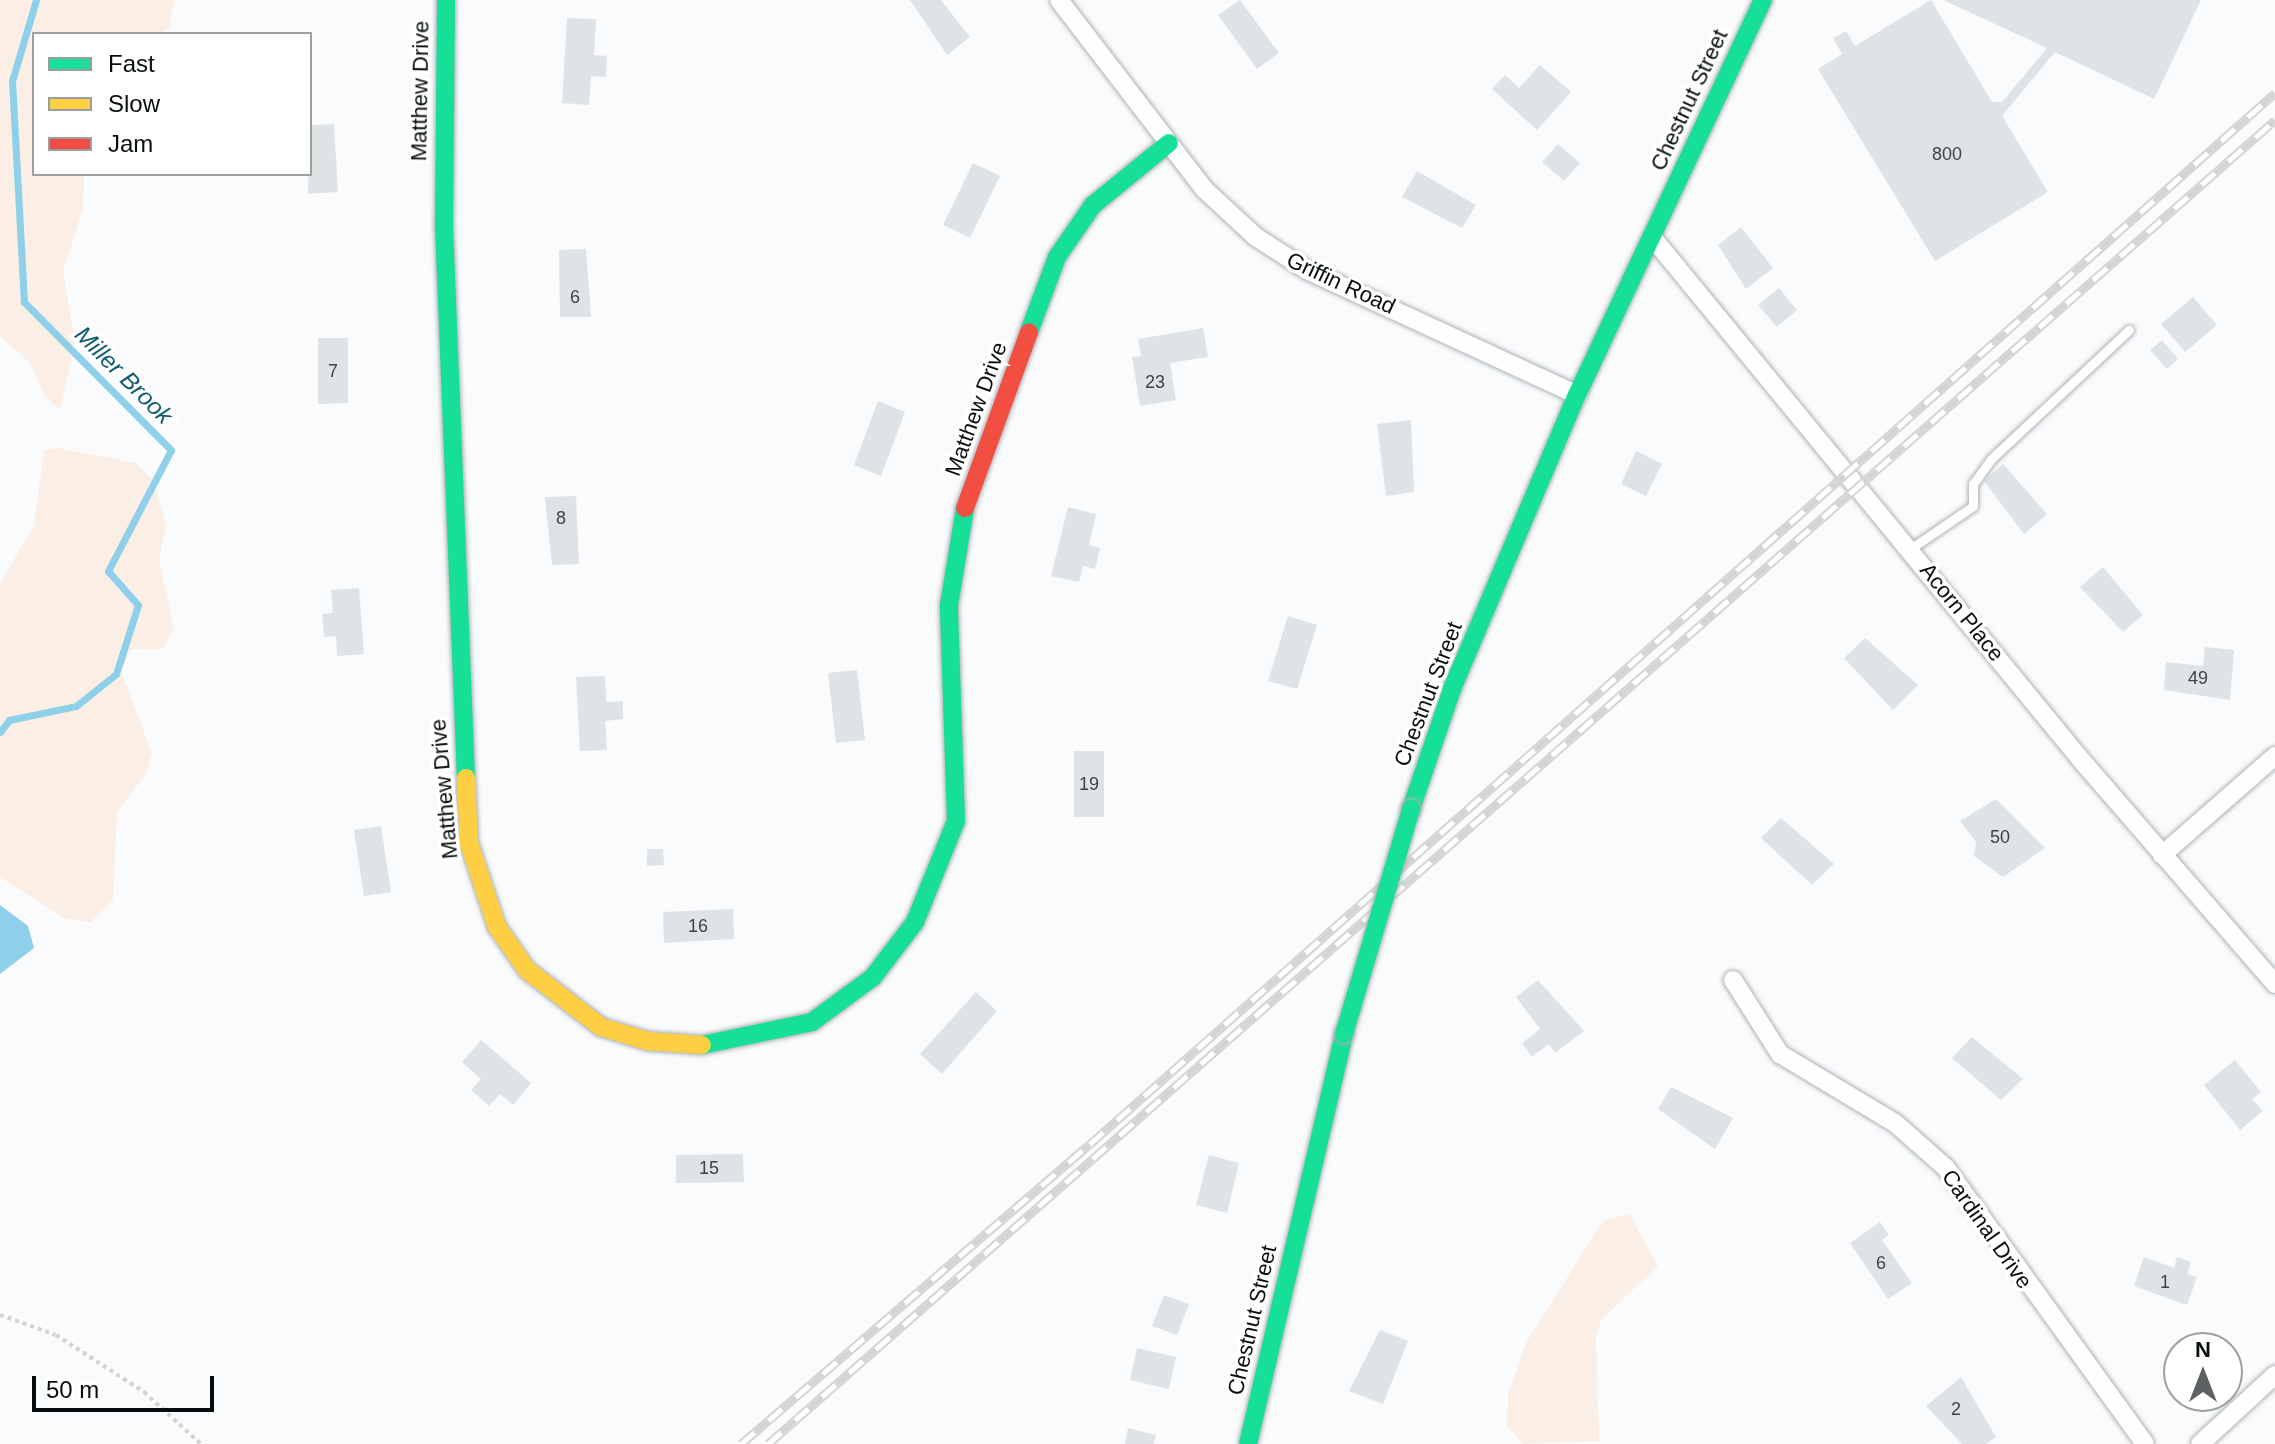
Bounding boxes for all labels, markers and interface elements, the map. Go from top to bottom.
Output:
street label: Matthew Drive [406,20,434,162]
street label: Chestnut Street [1645,25,1733,175]
legend [32,32,312,176]
text: Fast [108,50,155,77]
text: Slow [108,90,160,117]
text: Jam [108,130,153,157]
house number: 800 [1932,143,1962,165]
street label: Griffin Road [1282,246,1400,320]
house number: 6 [570,286,580,308]
water label: Miller Brook [69,320,179,430]
street label: Matthew Drive [940,338,1012,480]
house number: 7 [328,360,338,382]
house number: 23 [1145,371,1165,393]
house number: 8 [556,507,566,529]
street label: Acorn Place [1914,558,2010,666]
street label: Chestnut Street [1388,618,1468,770]
house number: 49 [2188,667,2208,689]
street label: Matthew Drive [425,718,463,860]
house number: 19 [1079,773,1099,795]
house number: 50 [1990,826,2010,848]
house number: 16 [688,915,708,937]
house number: 15 [699,1157,719,1179]
street label: Cardinal Drive [1936,1164,2038,1294]
street label: Chestnut Street [1222,1243,1282,1397]
house number: 6 [1876,1252,1886,1274]
house number: 1 [2160,1271,2170,1293]
north arrow [2163,1332,2243,1412]
text: N [2195,1337,2211,1362]
scale bar [36,1360,218,1410]
text: 50 m [46,1376,99,1403]
house number: 2 [1951,1398,1961,1420]

